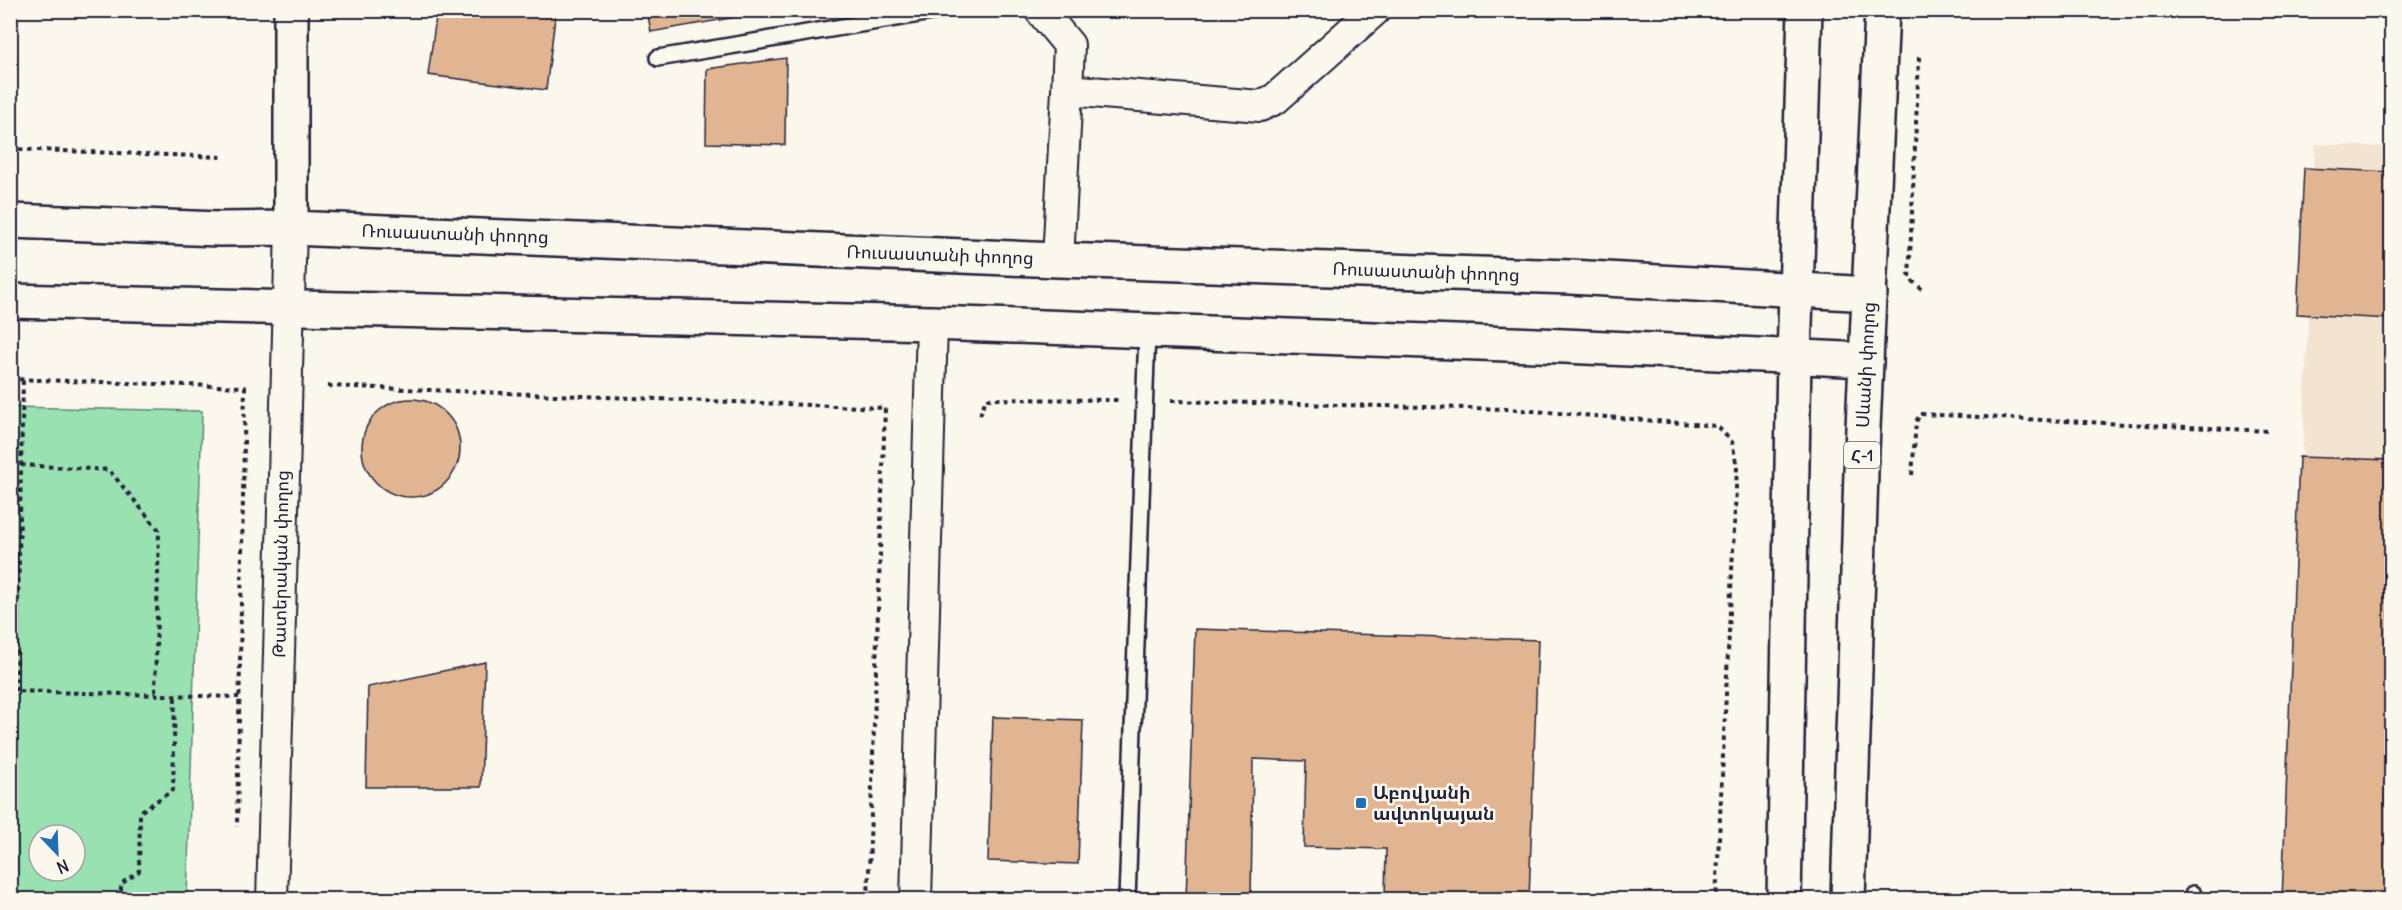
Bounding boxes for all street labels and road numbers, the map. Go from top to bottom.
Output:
street label: Ռուսաստանի փողոց [361,219,549,248]
street label: Ռուսաստանի փողոց [846,240,1034,269]
street label: Ռուսաստանի փողոց [1332,257,1520,286]
street label: Սևանի փողոց [1851,301,1880,429]
road number: Հ-1 [1844,442,1880,468]
street label: Թատերական փողոց [267,470,294,658]

